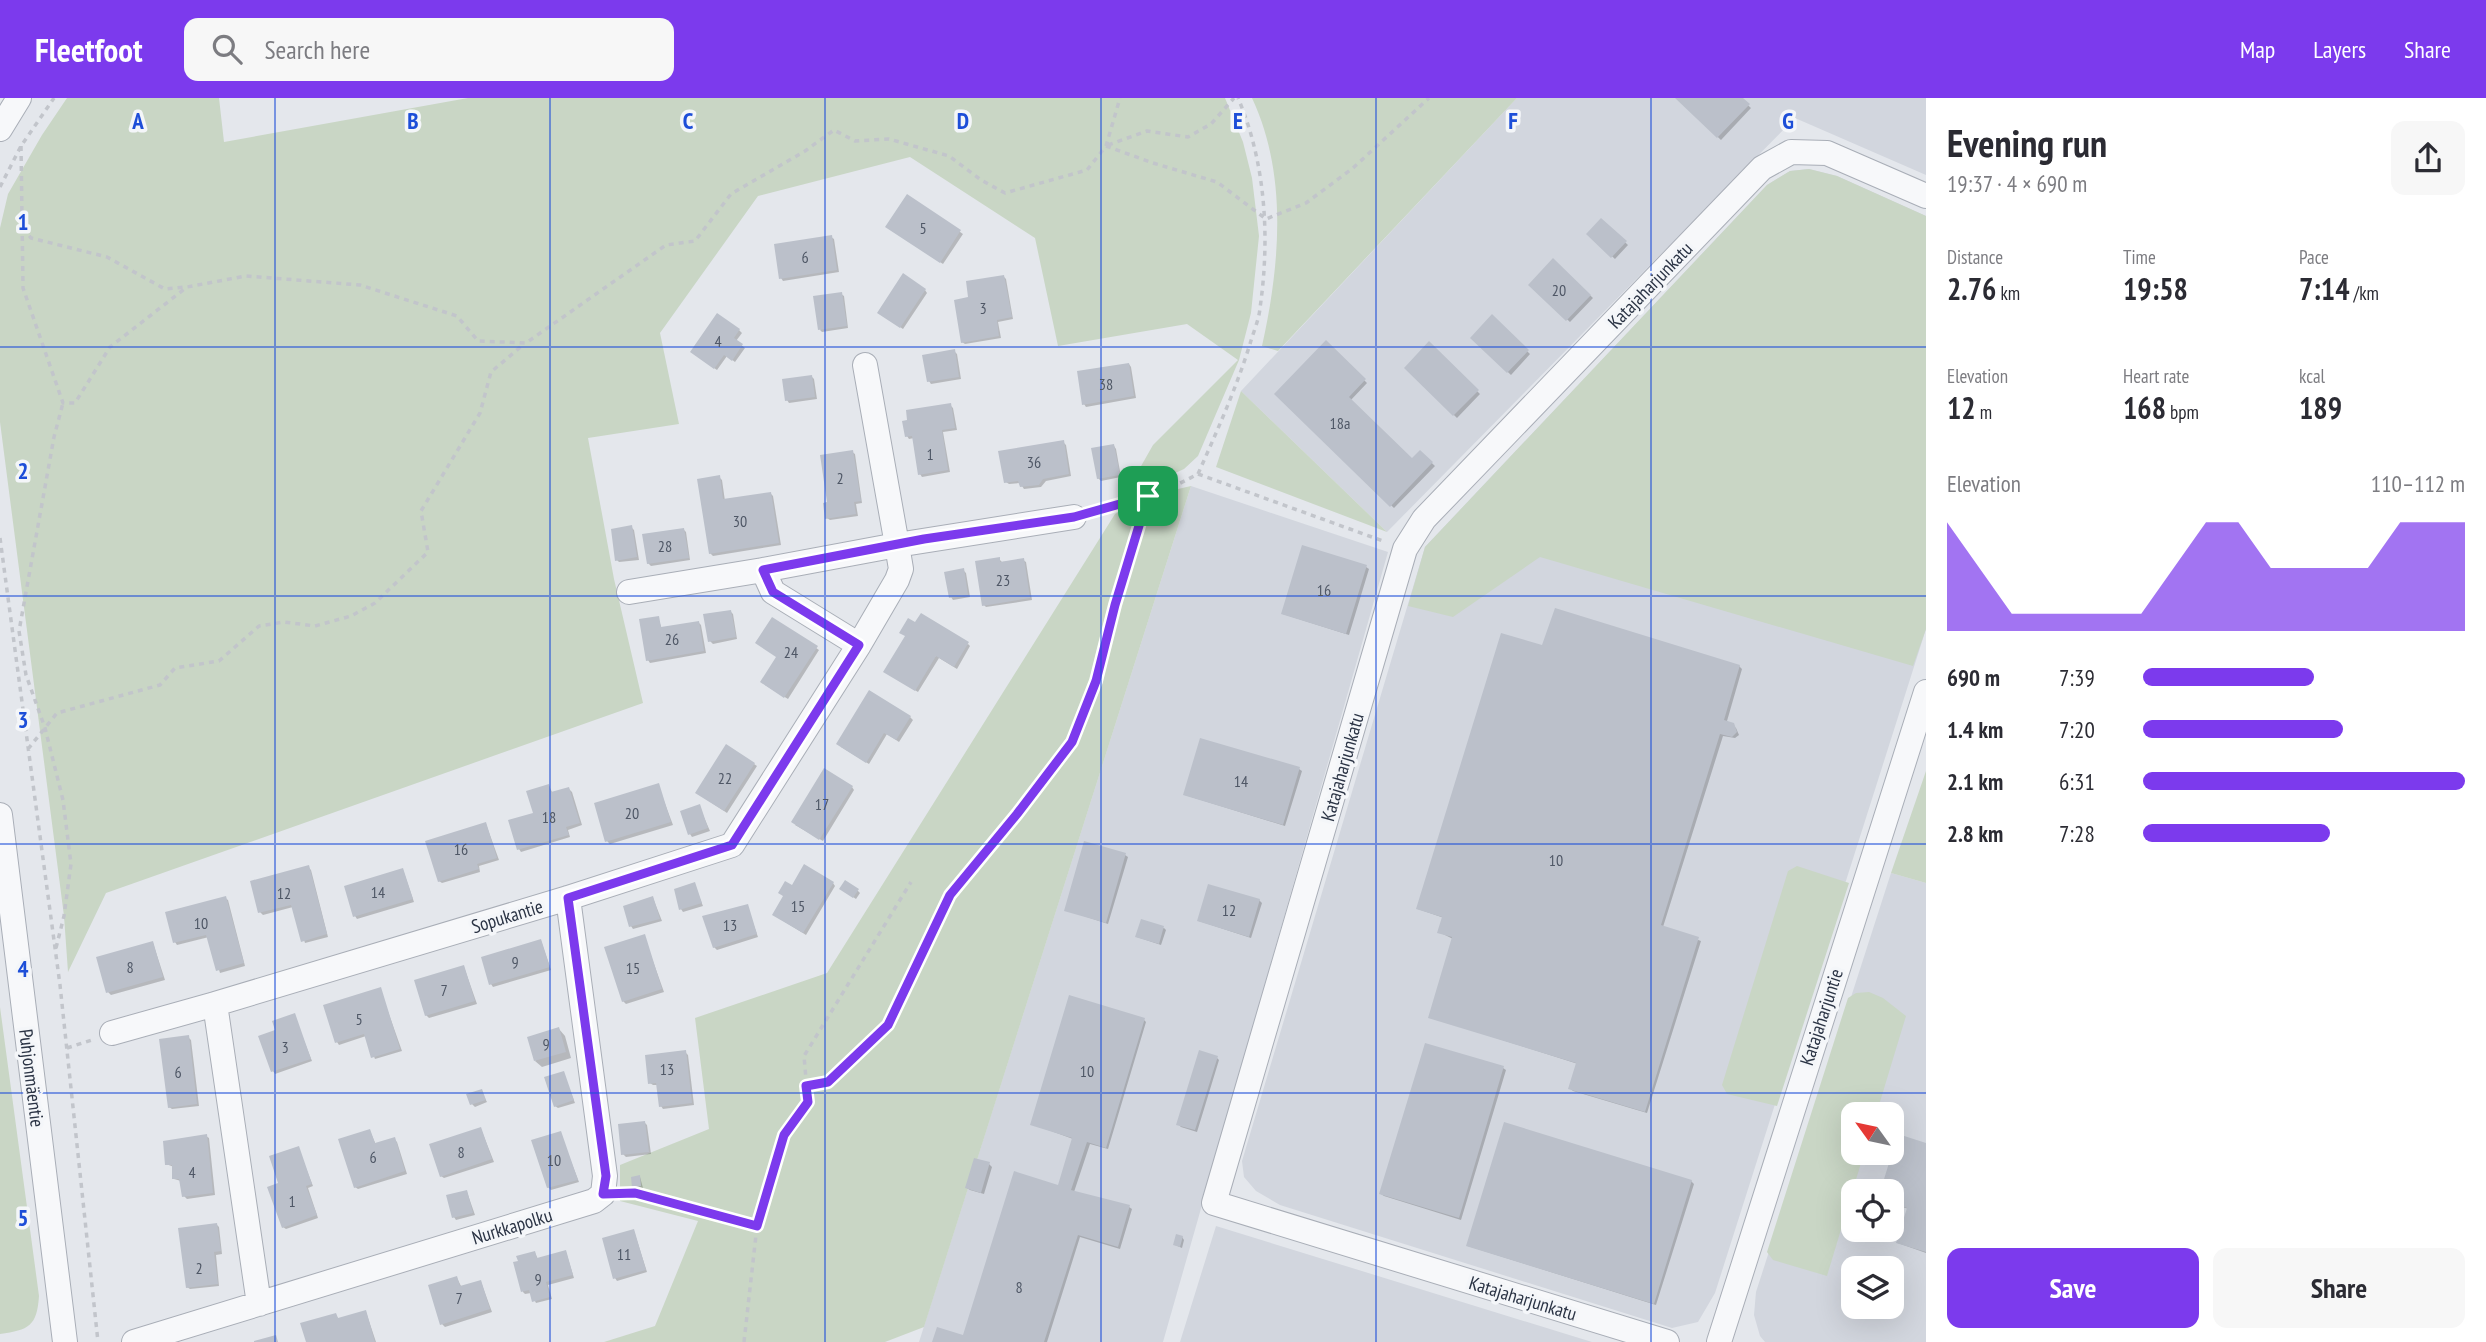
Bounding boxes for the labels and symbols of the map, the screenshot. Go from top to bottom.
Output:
text: A [131,106,144,135]
text: B [407,106,419,135]
text: C [683,106,694,135]
text: D [957,106,969,135]
text: E [1233,106,1243,135]
text: F [1508,106,1518,135]
text: G [1782,106,1794,135]
text: 1 [18,207,29,236]
house number: 5 [919,218,927,238]
street label: Katajaharjunkatu [1603,237,1697,333]
house number: 6 [801,247,809,267]
house number: 20 [1552,280,1566,300]
house number: 3 [979,298,987,318]
house number: 4 [714,331,722,351]
house number: 38 [1099,374,1113,394]
house number: 18a [1330,413,1350,433]
house number: 1 [926,444,934,464]
house number: 36 [1027,452,1041,472]
text: 2 [18,456,29,485]
pin [1118,466,1178,526]
house number: 2 [836,468,844,488]
house number: 30 [733,511,747,531]
house number: 28 [658,536,672,556]
house number: 23 [996,570,1010,590]
house number: 16 [1317,580,1331,600]
house number: 26 [665,629,679,649]
house number: 24 [784,642,798,662]
text: 3 [18,705,29,734]
street label: Katajaharjunkatu [1315,710,1369,824]
house number: 22 [718,768,732,788]
house number: 14 [1234,771,1248,791]
house number: 17 [815,794,829,814]
house number: 20 [625,803,639,823]
house number: 18 [542,807,556,827]
house number: 16 [454,839,468,859]
house number: 10 [1549,850,1563,870]
house number: 14 [371,882,385,902]
house number: 12 [277,883,291,903]
street label: Sopukantie [468,894,546,938]
house number: 15 [791,896,805,916]
house number: 12 [1222,900,1236,920]
house number: 10 [194,913,208,933]
house number: 13 [723,915,737,935]
house number: 9 [511,952,519,972]
text: 4 [18,954,29,983]
house number: 8 [126,957,134,977]
house number: 15 [626,958,640,978]
street label: Katajaharjuntie [1794,966,1848,1068]
house number: 7 [440,980,448,1000]
house number: 5 [355,1009,363,1029]
street label: Puhjonmäentie [14,1028,50,1129]
house number: 9 [542,1034,550,1054]
house number: 3 [281,1037,289,1057]
house number: 13 [660,1059,674,1079]
house number: 10 [1080,1061,1094,1081]
house number: 6 [174,1062,182,1082]
north arrow [1841,1102,1904,1166]
house number: 8 [457,1142,465,1162]
house number: 6 [369,1147,377,1167]
house number: 10 [547,1150,561,1170]
house number: 4 [188,1162,196,1182]
house number: 1 [288,1191,296,1211]
street label: Nurkkapolku [469,1202,555,1250]
text: 5 [18,1203,29,1232]
house number: 11 [617,1244,631,1264]
house number: 2 [195,1258,203,1278]
house number: 9 [534,1269,542,1289]
street label: Katajaharjunkatu [1466,1270,1580,1326]
house number: 8 [1015,1277,1023,1297]
house number: 7 [455,1288,463,1308]

